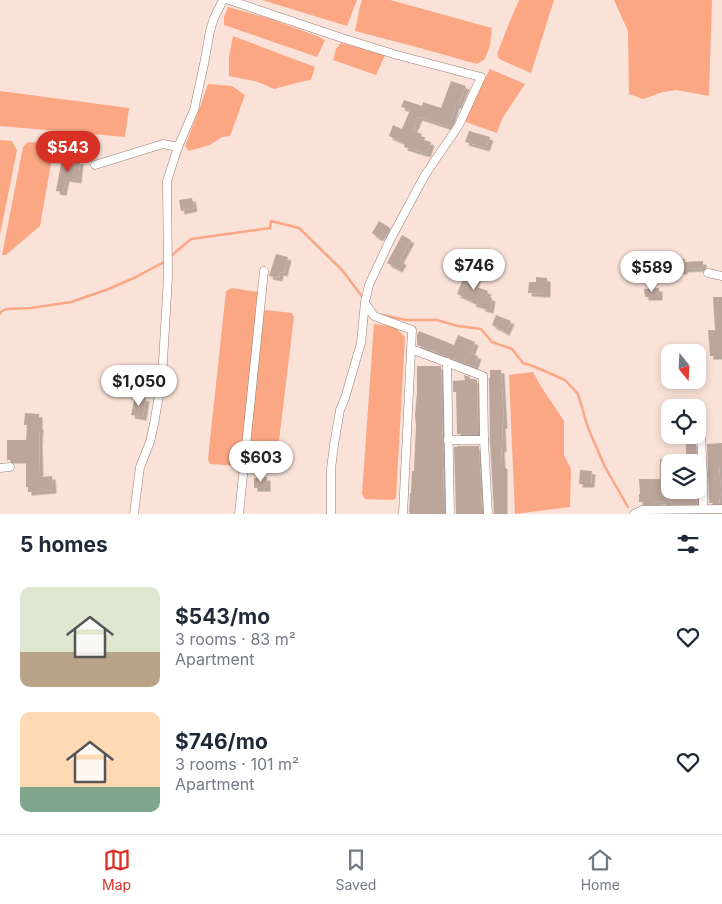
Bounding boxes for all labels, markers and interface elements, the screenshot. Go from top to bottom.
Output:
pin: $543 [38,130,98,173]
text: $543 [47,137,89,157]
pin: $746 [444,248,504,291]
pin: $589 [622,250,682,293]
text: $746 [454,255,494,275]
text: $589 [631,257,673,277]
north arrow [661,344,706,389]
map controls [661,344,706,499]
pin: $1,050 [98,364,180,407]
text: $1,050 [112,371,166,391]
button: locate [661,399,706,444]
pin: $603 [231,440,291,483]
text: $603 [240,447,282,467]
button: layers [661,454,706,499]
icon: filters [674,530,702,558]
text: 5 homes [20,532,108,557]
text: $543/mo [175,604,270,629]
icon: home [60,607,120,667]
icon: heart [674,623,702,651]
text: 3 rooms · 83 m² [175,629,296,649]
text: Apartment [175,649,255,669]
text: $746/mo [175,729,268,754]
icon: home [60,732,120,792]
icon: heart [674,748,702,776]
text: 3 rooms · 101 m² [175,754,299,774]
text: Apartment [175,774,255,794]
tab: Map [102,846,131,893]
tab: Saved [335,846,376,893]
tab: Home [581,846,620,893]

